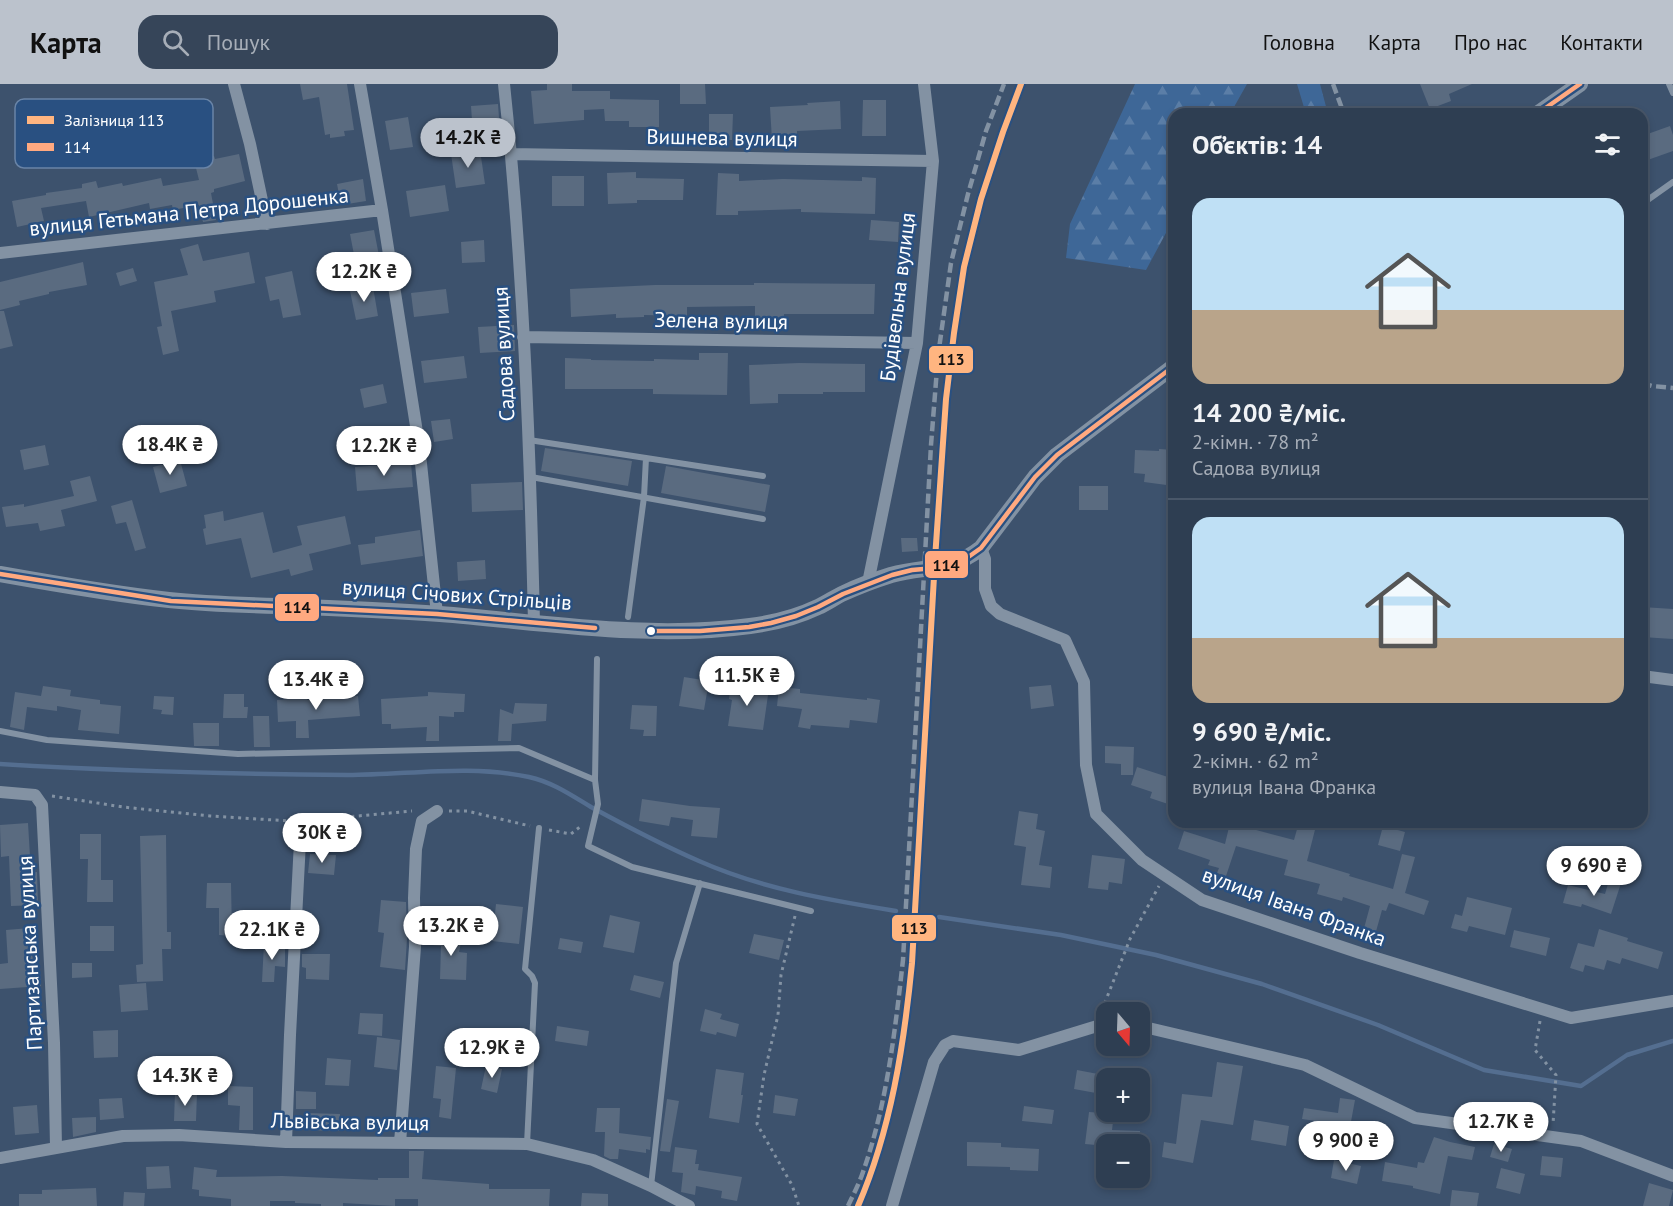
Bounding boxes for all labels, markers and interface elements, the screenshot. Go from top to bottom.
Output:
search box [138,15,558,69]
text: Карта [30,24,102,61]
icon: search [159,26,192,59]
text: Пошук [207,28,270,56]
text: Головна [1263,29,1335,56]
text: Карта [1368,29,1421,56]
text: Про нас [1454,29,1527,56]
text: Контакти [1560,29,1643,56]
legend [15,99,213,168]
text: Залізниця 113 [64,110,164,130]
pin: 14.2K ₴ [413,118,523,169]
street label: Вишнева вулиця [646,123,798,152]
text: 14.2K ₴ [434,124,502,150]
text: Об’єктів: 14 [1192,128,1322,161]
icon: filters [1591,128,1624,161]
text: 114 [64,137,90,157]
street label: вулиця Гетьмана Петра Дорошенка [28,181,350,242]
street label: Будівельна вулиця [874,211,921,383]
icon: home [1354,237,1462,345]
pin: 12.2K ₴ [309,252,419,303]
text: 12.2K ₴ [330,258,398,284]
street label: Садова вулиця [486,286,521,422]
street label: Зелена вулиця [654,306,788,335]
line badge: 113 [928,345,974,374]
text: 113 [937,349,965,369]
text: 14 200 ₴/міс. [1192,396,1346,429]
pin: 18.4K ₴ [115,425,225,476]
pin: 12.2K ₴ [329,426,439,477]
text: 2-кімн. · 78 m² [1192,429,1319,455]
text: 18.4K ₴ [136,431,204,457]
text: 12.2K ₴ [350,432,418,458]
text: Садова вулиця [1192,455,1321,481]
line badge: 114 [924,550,969,579]
text: 114 [932,555,960,575]
icon: home [1354,556,1462,664]
street label: вулиця Січових Стрільців [341,573,573,616]
line badge: 114 [274,593,320,622]
text: 114 [283,597,311,617]
unlabelled marker [645,625,657,637]
pin: 11.5K ₴ [692,656,802,707]
pin: 13.4K ₴ [261,660,371,711]
text: 11.5K ₴ [713,662,781,688]
text: 13.4K ₴ [282,666,350,692]
text: 9 690 ₴/міс. [1192,715,1331,748]
text: 2-кімн. · 62 m² [1192,748,1319,774]
text: вулиця Івана Франка [1192,774,1376,800]
pin: 30K ₴ [280,813,364,864]
text: 30K ₴ [297,819,347,845]
pin: 9 690 ₴ [1539,846,1649,897]
text: 9 690 ₴ [1561,852,1627,878]
street label: Партизанська вулиця [11,855,48,1051]
street label: вулиця Івана Франка [1199,861,1390,952]
pin: 13.2K ₴ [396,906,506,957]
pin: 22.1K ₴ [217,910,327,961]
text: 13.2K ₴ [417,912,485,938]
line badge: 113 [891,914,937,942]
text: 22.1K ₴ [238,916,306,942]
text: 113 [900,918,928,938]
north arrow [1096,1002,1150,1056]
map controls [1096,1002,1150,1188]
pin: 12.9K ₴ [437,1028,547,1079]
text: 12.9K ₴ [458,1034,526,1060]
pin: 14.3K ₴ [130,1056,240,1107]
text: 14.3K ₴ [151,1062,219,1088]
button: + [1096,1068,1150,1122]
pin: 12.7K ₴ [1446,1102,1556,1153]
street label: Львівська вулиця [270,1107,429,1136]
text: 12.7K ₴ [1467,1108,1535,1134]
pin: 9 900 ₴ [1291,1121,1401,1172]
text: 9 900 ₴ [1313,1127,1379,1153]
button: − [1096,1134,1150,1188]

